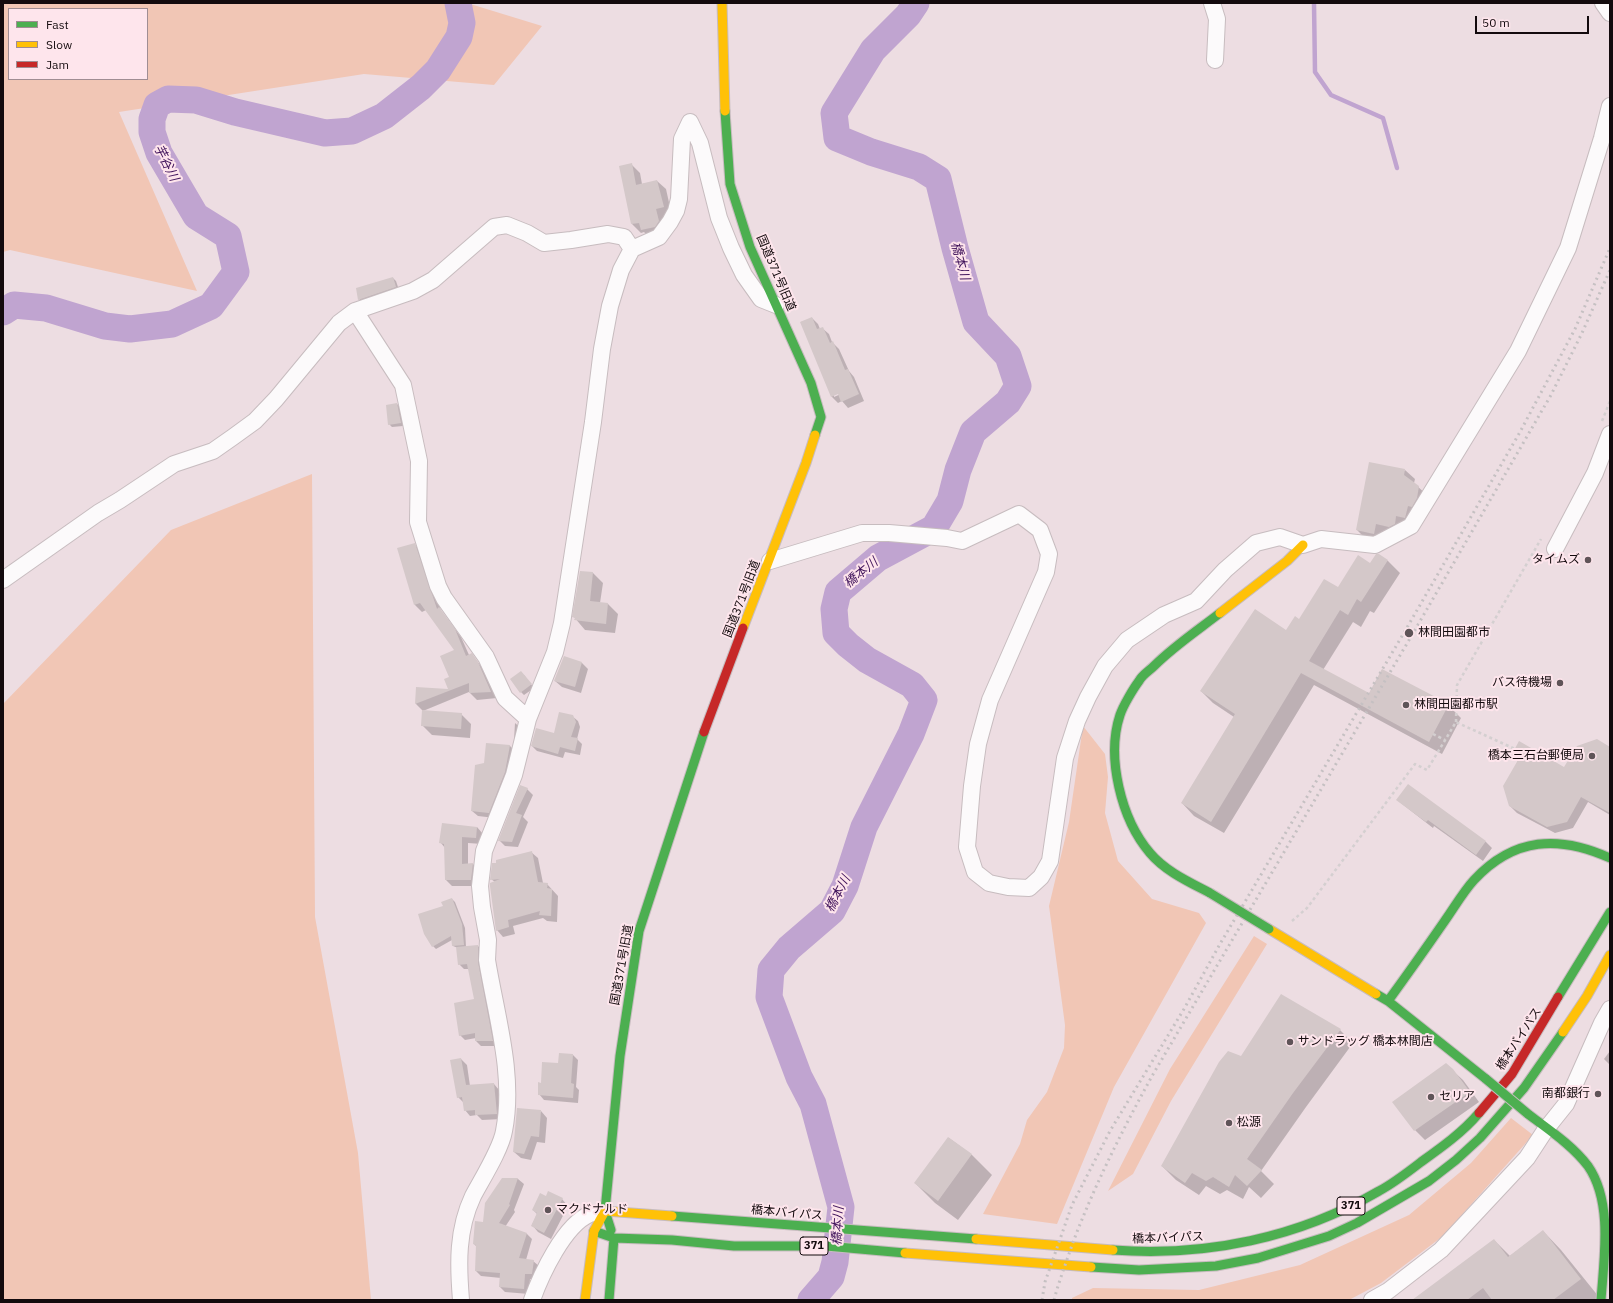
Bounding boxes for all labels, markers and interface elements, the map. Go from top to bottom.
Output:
legend [8,8,148,80]
scale bar [1477,8,1591,34]
text: 50 m [1482,15,1510,30]
text: Fast [46,17,69,32]
text: Slow [46,37,72,52]
text: Jam [46,57,69,72]
water label: 芋谷川 [150,142,182,184]
street label: 国道371号旧道 [753,233,799,313]
water label: 橋本川 [947,240,973,282]
place label: タイムズ [1532,553,1580,567]
water label: 橋本川 [841,555,881,591]
marker: タイムズ [1583,555,1593,565]
street label: 国道371号旧道 [721,558,763,640]
place label: 林間田園都市 [1418,626,1490,640]
marker: 林間田園都市 [1403,627,1415,639]
place label: バス待機場 [1492,676,1552,690]
marker: バス待機場 [1555,678,1565,688]
place label: 林間田園都市駅 [1414,698,1498,712]
marker: 林間田園都市駅 [1401,700,1411,710]
place label: 橋本三石台郵便局 [1488,749,1584,763]
marker: 橋本三石台郵便局 [1587,751,1597,761]
water label: 橋本川 [822,873,854,915]
street label: 国道371号旧道 [608,924,636,1006]
street label: 橋本バイパス [1493,1005,1545,1073]
place label: サンドラッグ 橋本林間店 [1298,1035,1433,1049]
marker: サンドラッグ 橋本林間店 [1285,1037,1295,1047]
place label: 南都銀行 [1542,1087,1590,1101]
marker: 南都銀行 [1593,1089,1603,1099]
place label: セリア [1439,1090,1475,1104]
marker: セリア [1426,1092,1436,1102]
place label: 松源 [1237,1116,1261,1130]
marker: 松源 [1224,1118,1234,1128]
road number: 371 [1337,1197,1365,1215]
place label: マクドナルド [556,1203,628,1217]
street label: 橋本バイパス [751,1203,823,1223]
marker: マクドナルド [543,1205,553,1215]
water label: 橋本川 [829,1206,847,1246]
street label: 橋本バイパス [1132,1230,1204,1246]
road number: 371 [800,1237,828,1255]

